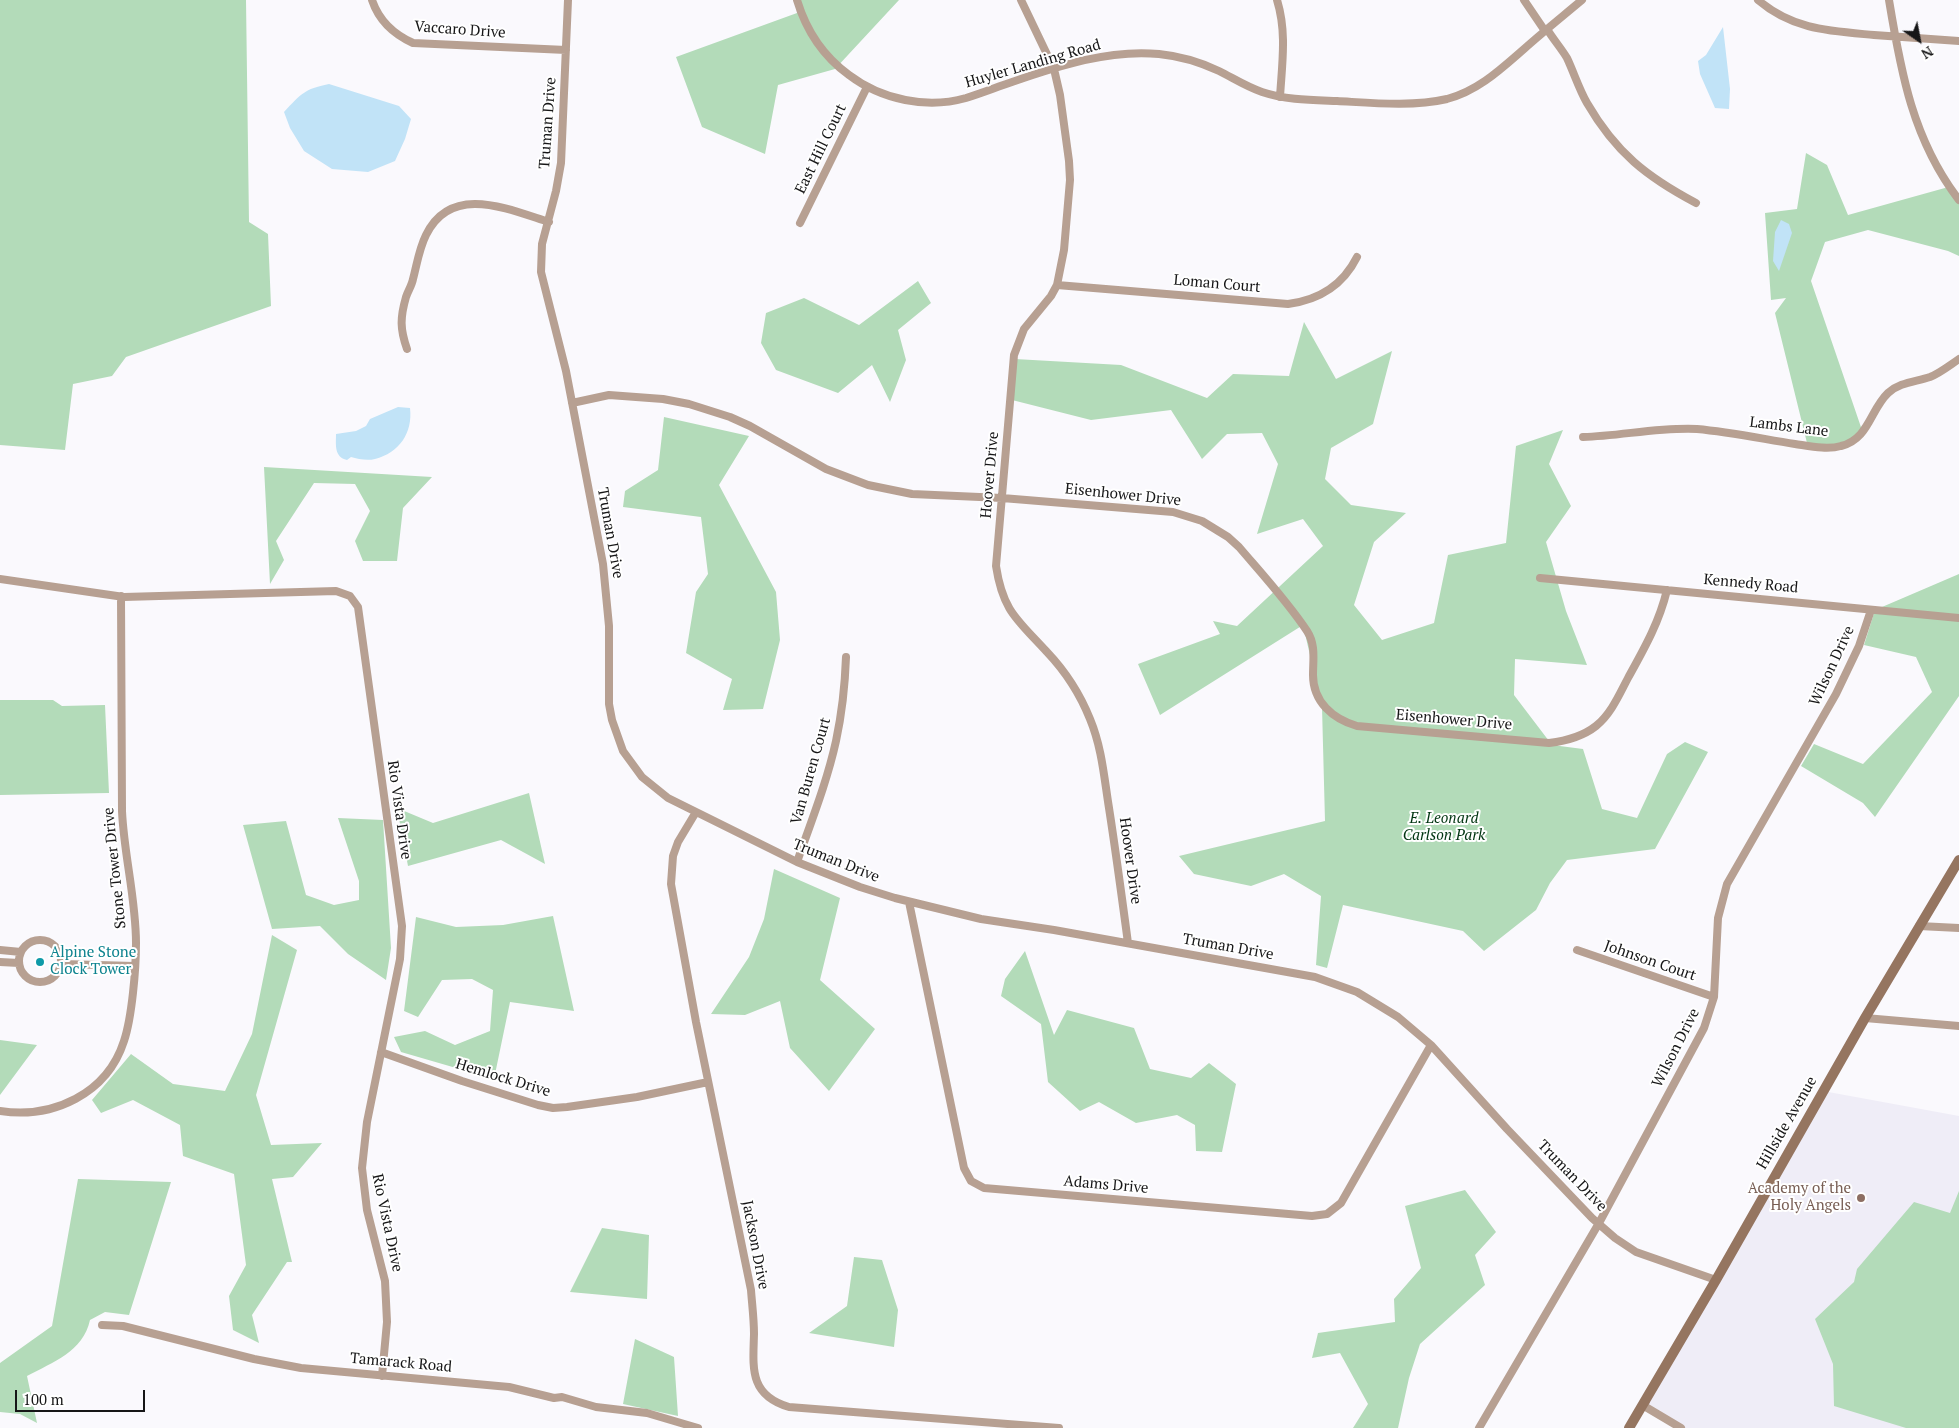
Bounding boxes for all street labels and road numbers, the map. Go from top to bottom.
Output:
street label: Vaccaro Drive [414,18,506,42]
street label: Huyler Landing Road [963,36,1103,92]
street label: Truman Drive [536,76,560,170]
street label: East Hill Court [792,101,850,197]
street label: Loman Court [1173,271,1261,297]
street label: Lambs Lane [1749,413,1829,441]
street label: Hoover Drive [977,431,1003,519]
street label: Eisenhower Drive [1064,480,1182,510]
street label: Truman Drive [593,486,627,580]
street label: Kennedy Road [1703,571,1799,597]
street label: Wilson Drive [1806,623,1858,709]
street label: Eisenhower Drive [1395,706,1513,734]
street label: Van Buren Court [787,715,835,827]
street label: Rio Vista Drive [383,759,415,861]
street label: Stone Tower Drive [100,806,130,930]
street label: Hoover Drive [1115,817,1145,905]
street label: Truman Drive [790,835,882,887]
street label: Truman Drive [1181,930,1275,964]
street label: Johnson Court [1602,937,1698,985]
street label: Wilson Drive [1648,1006,1704,1090]
street label: Hemlock Drive [453,1055,553,1101]
street label: Hillside Avenue [1753,1073,1821,1173]
street label: Truman Drive [1534,1137,1610,1215]
street label: Rio Vista Drive [368,1172,406,1274]
street label: Adams Drive [1063,1172,1149,1198]
street label: Jackson Drive [738,1199,772,1291]
street label: Tamarack Road [349,1350,453,1376]

